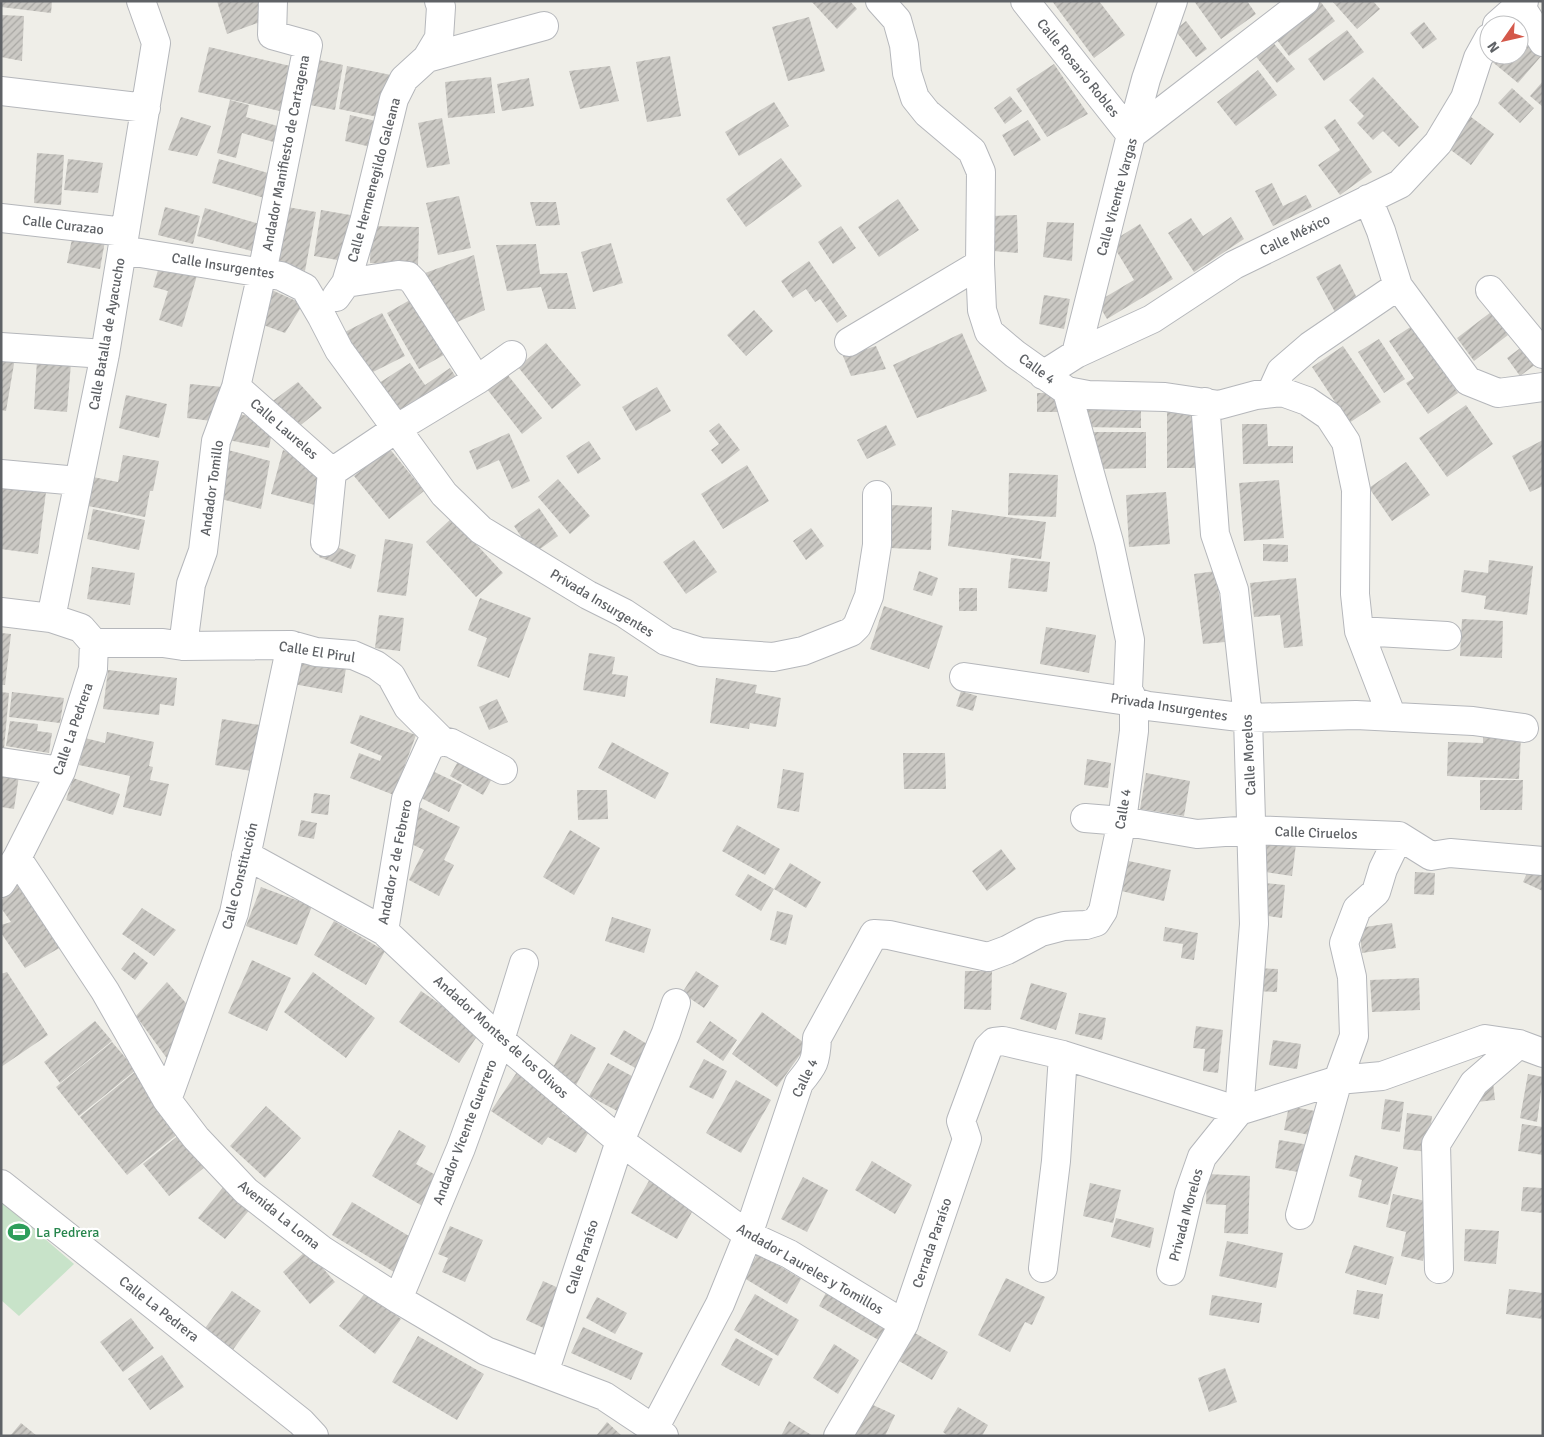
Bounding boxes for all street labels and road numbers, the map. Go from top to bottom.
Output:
street label: Calle Rosario Robles [1033,15,1123,121]
street label: Andador Manifiesto de Cartagena [259,54,313,252]
street label: Calle Hermenegildo Galeana [344,96,404,264]
street label: Calle Vicente Vargas [1093,136,1141,258]
street label: Calle México [1257,211,1333,259]
street label: Calle Curazao [21,212,105,238]
street label: Calle Insurgentes [170,249,276,283]
street label: Calle Batalla de Ayacucho [85,257,129,411]
street label: Calle 4 [1015,350,1059,388]
street label: Calle Laureles [247,395,321,463]
street label: Andador Tomillo [197,439,227,537]
street label: Privada Insurgentes [547,565,657,641]
street label: Calle El Pirul [278,638,356,666]
street label: Calle La Pedrera [49,680,97,778]
street label: Privada Insurgentes [1109,689,1229,725]
street label: Calle Morelos [1238,714,1260,796]
street label: Calle 4 [1111,787,1135,831]
street label: Andador 2 de Febrero [375,798,415,926]
street label: Calle Constitución [218,821,262,931]
street label: Calle Ciruelos [1274,823,1358,843]
street label: Andador Montes de los Olivos [430,972,572,1102]
street label: Calle 4 [788,1055,822,1100]
street label: Andador Vicente Guerrero [429,1057,501,1207]
street label: Privada Morelos [1165,1167,1207,1263]
street label: Avenida La Loma [235,1177,323,1253]
street label: Cerrada Paraíso [909,1196,955,1290]
street label: Calle Paraíso [562,1217,602,1297]
street label: Andador Laureles y Tomillos [734,1220,886,1318]
street label: Calle La Pedrera [116,1272,202,1346]

